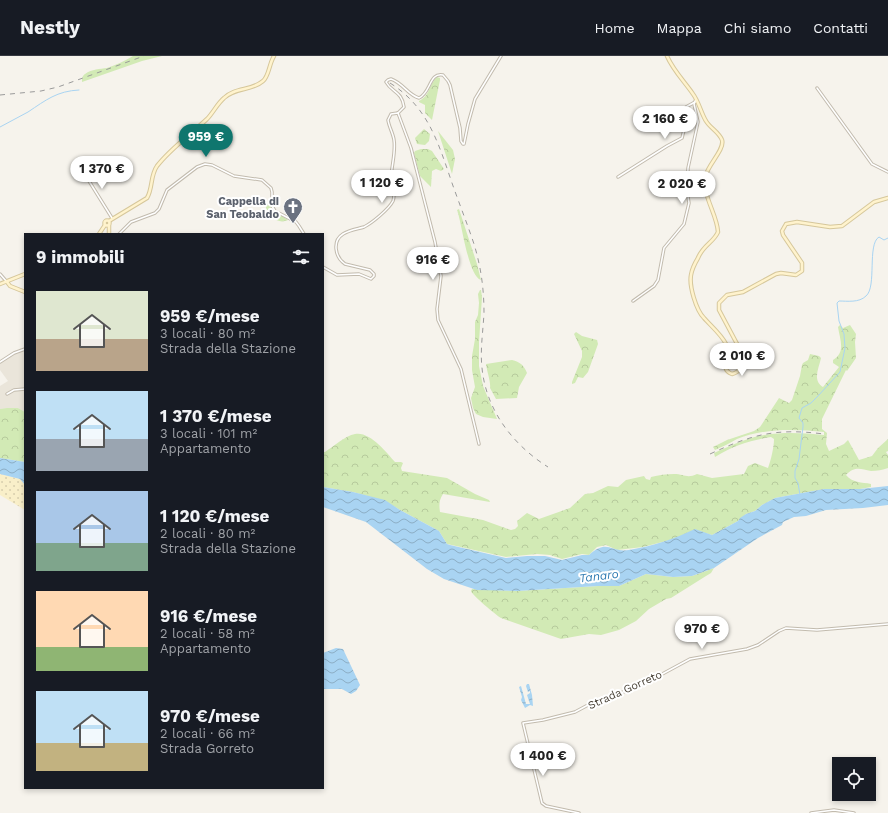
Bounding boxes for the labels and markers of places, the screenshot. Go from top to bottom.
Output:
pin: 2 160 € [628,106,702,140]
pin: 959 € [178,124,234,158]
pin: 1 370 € [65,156,139,190]
pin: 1 120 € [345,170,419,204]
pin: 2 020 € [645,171,719,205]
place label: Cappella di San Teobaldo [206,195,279,221]
church icon: Cappella di San Teobaldo [282,196,304,224]
pin: 916 € [405,247,461,281]
pin: 2 010 € [705,343,779,377]
pin: 970 € [674,616,730,650]
pin: 1 400 € [506,743,580,777]

